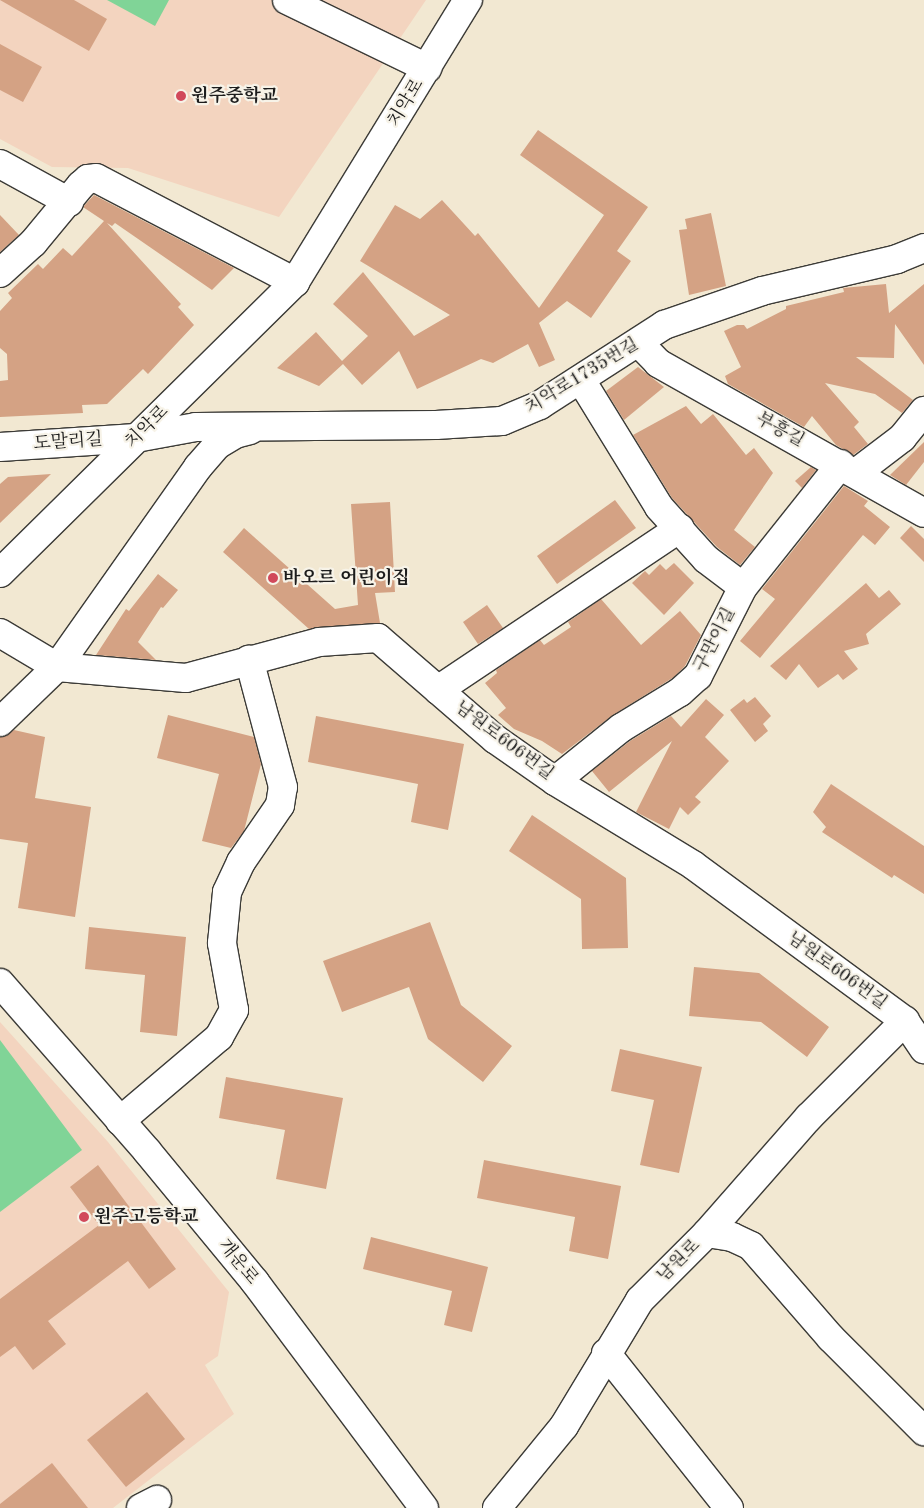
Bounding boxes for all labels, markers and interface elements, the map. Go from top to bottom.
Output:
street label: 치악로 [383,75,429,131]
place label: 원주중학교 [191,85,278,107]
marker: 원주중학교 [175,90,187,102]
street label: 치악로1735번길 [521,334,643,418]
street label: 치악로 [121,401,173,453]
street label: 부흥길 [752,408,808,452]
street label: 도말리길 [33,429,103,455]
place label: 바오르 어린이집 [283,567,410,589]
marker: 바오르 어린이집 [267,572,279,584]
street label: 구만이길 [690,604,740,676]
street label: 남원로606번길 [450,697,558,785]
street label: 남원로606번길 [783,928,891,1014]
place label: 원주고등학교 [94,1206,198,1228]
marker: 원주고등학교 [78,1211,90,1223]
street label: 개운로 [213,1235,263,1289]
street label: 남원로 [653,1235,705,1287]

